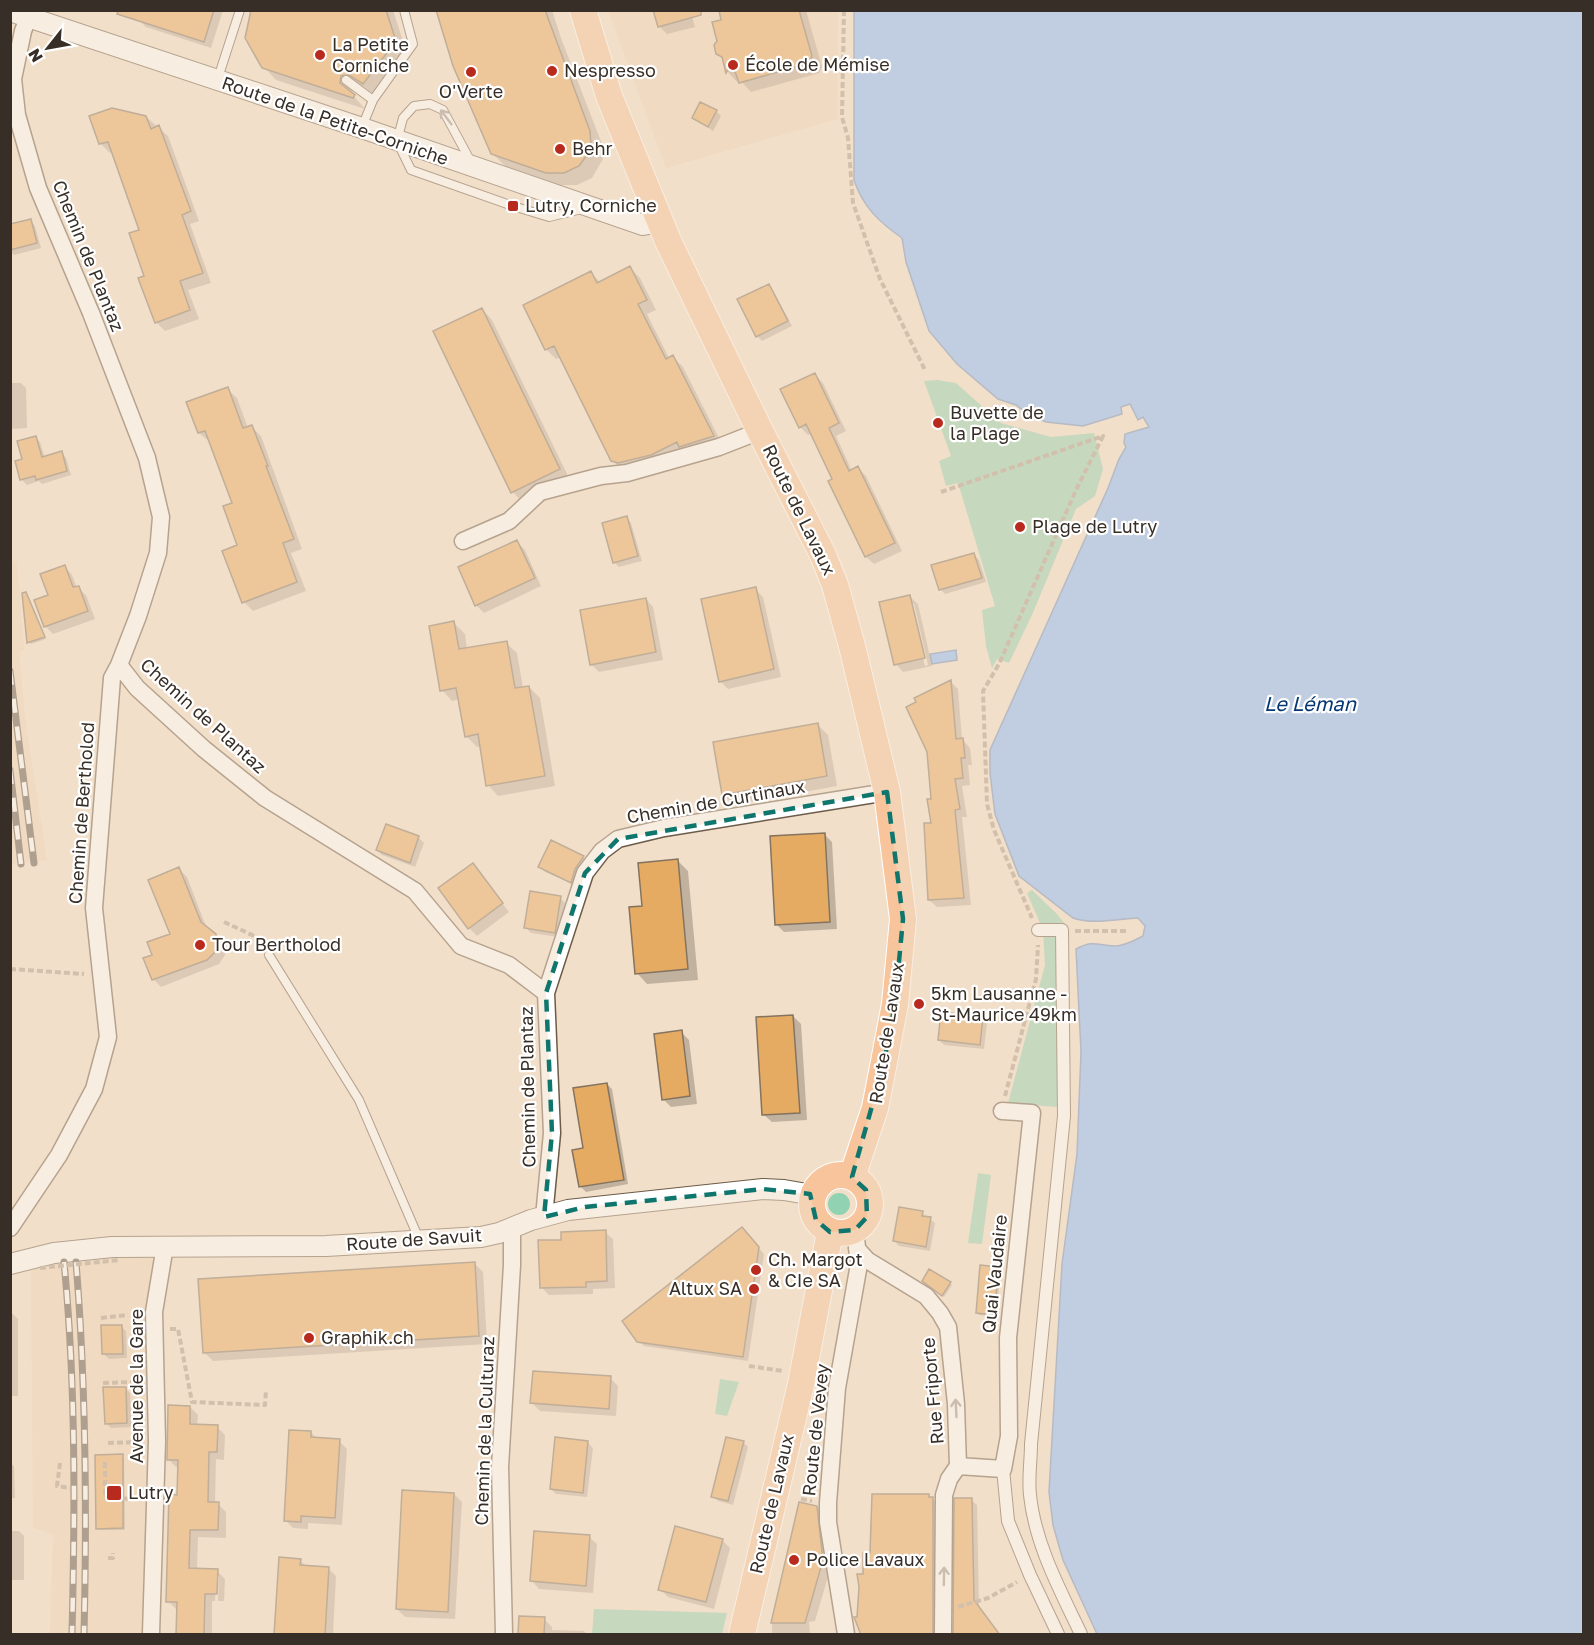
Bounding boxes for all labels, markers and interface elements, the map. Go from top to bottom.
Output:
north arrow [18,18,78,78]
place label: La Petite Corniche [332,33,409,76]
text: N [23,45,47,66]
marker: La Petite Corniche [313,48,327,62]
place label: École de Mémise [745,53,890,75]
marker: École de Mémise [726,58,740,72]
place label: Nespresso [564,59,656,81]
marker: Nespresso [545,64,559,78]
marker: O'Verte [464,65,478,79]
street label: Route de la Petite-Corniche [219,71,452,169]
place label: O'Verte [439,80,503,102]
one-way arrow [440,109,453,125]
place label: Behr [572,137,613,159]
marker: Behr [553,142,567,156]
street label: Chemin de Plantaz [49,177,129,335]
place label: Lutry, Corniche [525,194,657,216]
marker: Lutry, Corniche [506,199,520,213]
place label: Buvette de la Plage [950,401,1044,444]
marker: Buvette de la Plage [931,416,945,430]
street label: Route de Lavaux [759,441,841,579]
place label: Plage de Lutry [1032,515,1157,537]
marker: Plage de Lutry [1013,520,1027,534]
street label: Chemin de Plantaz [136,653,271,777]
water label: Le Léman [1264,691,1357,715]
street label: Chemin de Bertholod [64,721,98,905]
street label: Chemin de Curtinaux [625,774,807,828]
place label: Tour Bertholod [212,933,341,955]
marker: Tour Bertholod [193,938,207,952]
street label: Route de Lavaux [864,961,908,1105]
place label: 5km Lausanne - St-Maurice 49km [931,982,1077,1025]
marker: 5km Lausanne - St-Maurice 49km [912,997,926,1011]
street label: Chemin de Plantaz [515,1006,539,1168]
street label: Quai Vaudaire [977,1214,1011,1334]
street label: Route de Savuit [345,1223,483,1255]
place label: Ch. Margot & CIe SA [768,1248,863,1291]
marker: Ch. Margot & CIe SA [749,1263,763,1277]
place label: Altux SA [669,1277,742,1299]
marker: Altux SA [747,1282,761,1296]
street label: Avenue de la Gare [125,1309,147,1463]
place label: Graphik.ch [321,1326,414,1348]
marker: Graphik.ch [302,1331,316,1345]
street label: Chemin de la Culturaz [470,1336,498,1526]
street label: Rue Friporte [916,1337,948,1445]
street label: Route de Vevey [797,1363,833,1497]
one-way arrow [950,1399,961,1418]
street label: Route de Lavaux [744,1432,798,1576]
place label: Lutry [128,1481,174,1503]
marker: Lutry [105,1484,123,1502]
place label: Police Lavaux [806,1548,925,1570]
marker: Police Lavaux [787,1553,801,1567]
one-way arrow [938,1567,949,1587]

